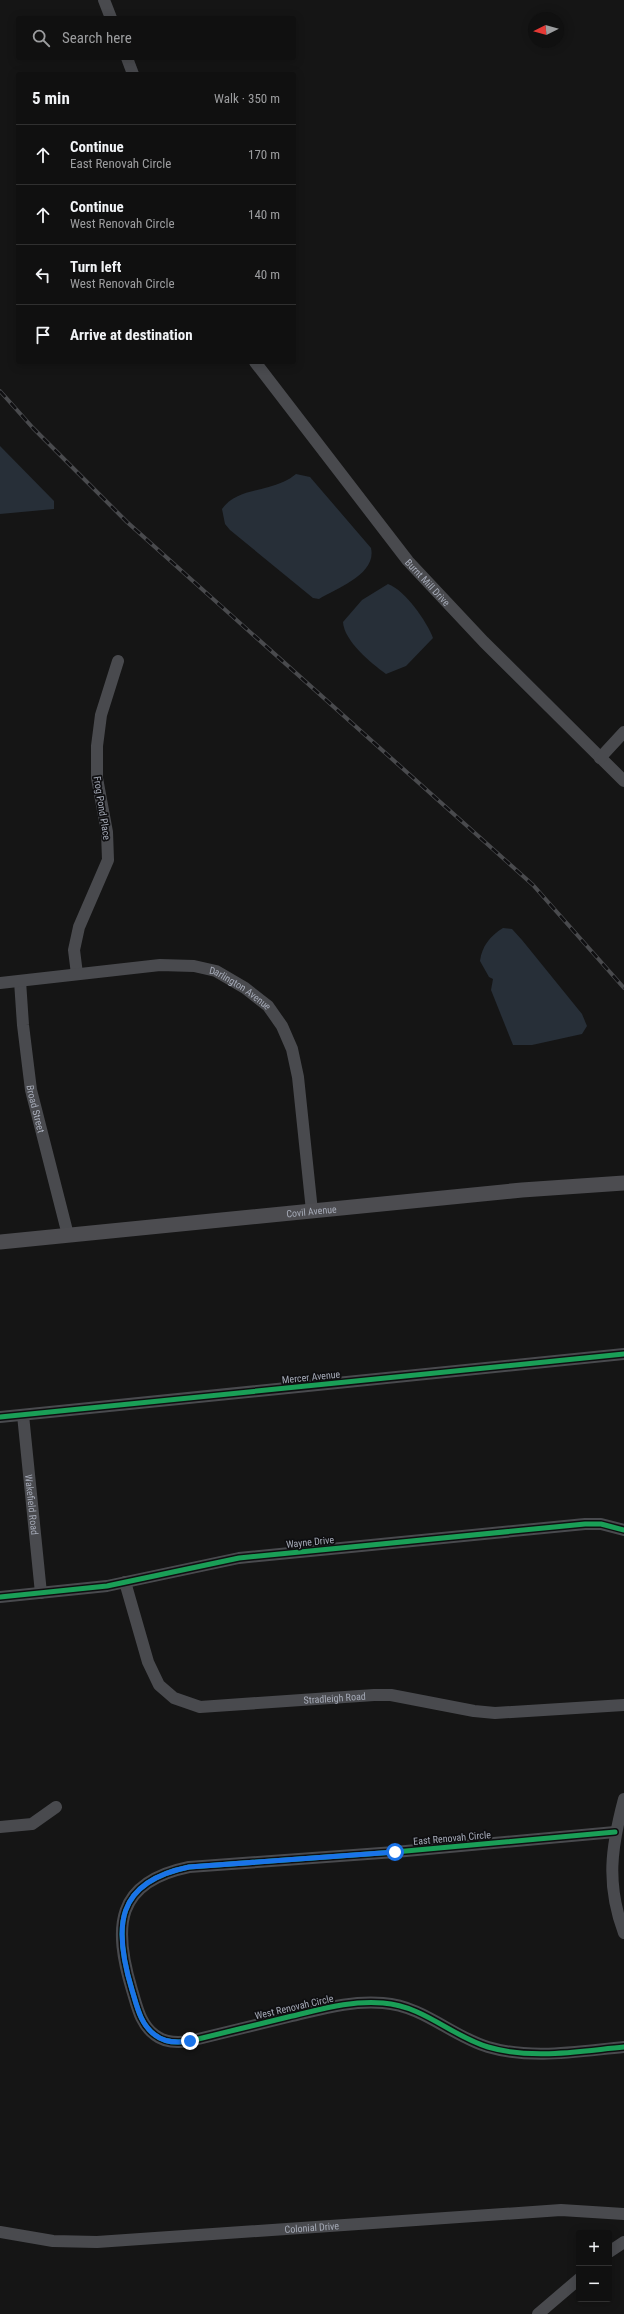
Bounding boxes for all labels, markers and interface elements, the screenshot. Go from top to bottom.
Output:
north arrow [528,12,564,48]
search box [16,16,296,60]
icon: search [30,27,52,49]
text: Search here [62,29,132,47]
text: 5 min [32,88,70,108]
text: Walk · 350 m [214,91,280,106]
text: Continue [70,138,124,156]
icon: ahead [32,144,54,166]
text: 170 m [248,147,280,162]
text: East Renovah Circle [70,156,171,171]
text: Continue [70,198,124,216]
icon: ahead [32,204,54,226]
text: 140 m [248,207,280,222]
text: West Renovah Circle [70,216,175,231]
text: Turn left [70,258,121,276]
icon: left [32,264,54,286]
text: 40 m [254,267,280,282]
text: West Renovah Circle [70,276,175,291]
icon: arrive [32,324,54,346]
text: Arrive at destination [70,326,193,344]
street label: Burnt Mill Drive [403,556,453,608]
street label: Frog Pond Place [92,775,113,841]
street label: Darlington Avenue [208,964,274,1011]
street label: Broad Street [25,1084,47,1134]
street label: Covil Avenue [286,1203,337,1219]
street label: Mercer Avenue [281,1368,341,1386]
street label: Wakefield Road [24,1474,41,1535]
street label: Wayne Drive [285,1534,335,1550]
street label: Stradleigh Road [303,1690,366,1705]
street label: East Renovah Circle [413,1829,492,1847]
route start [386,1843,404,1861]
street label: West Renovah Circle [254,1993,335,2021]
route end [181,2032,199,2050]
street label: Colonial Drive [284,2220,340,2235]
map controls [576,2230,612,2302]
button: + [576,2230,612,2266]
button: − [576,2266,612,2302]

